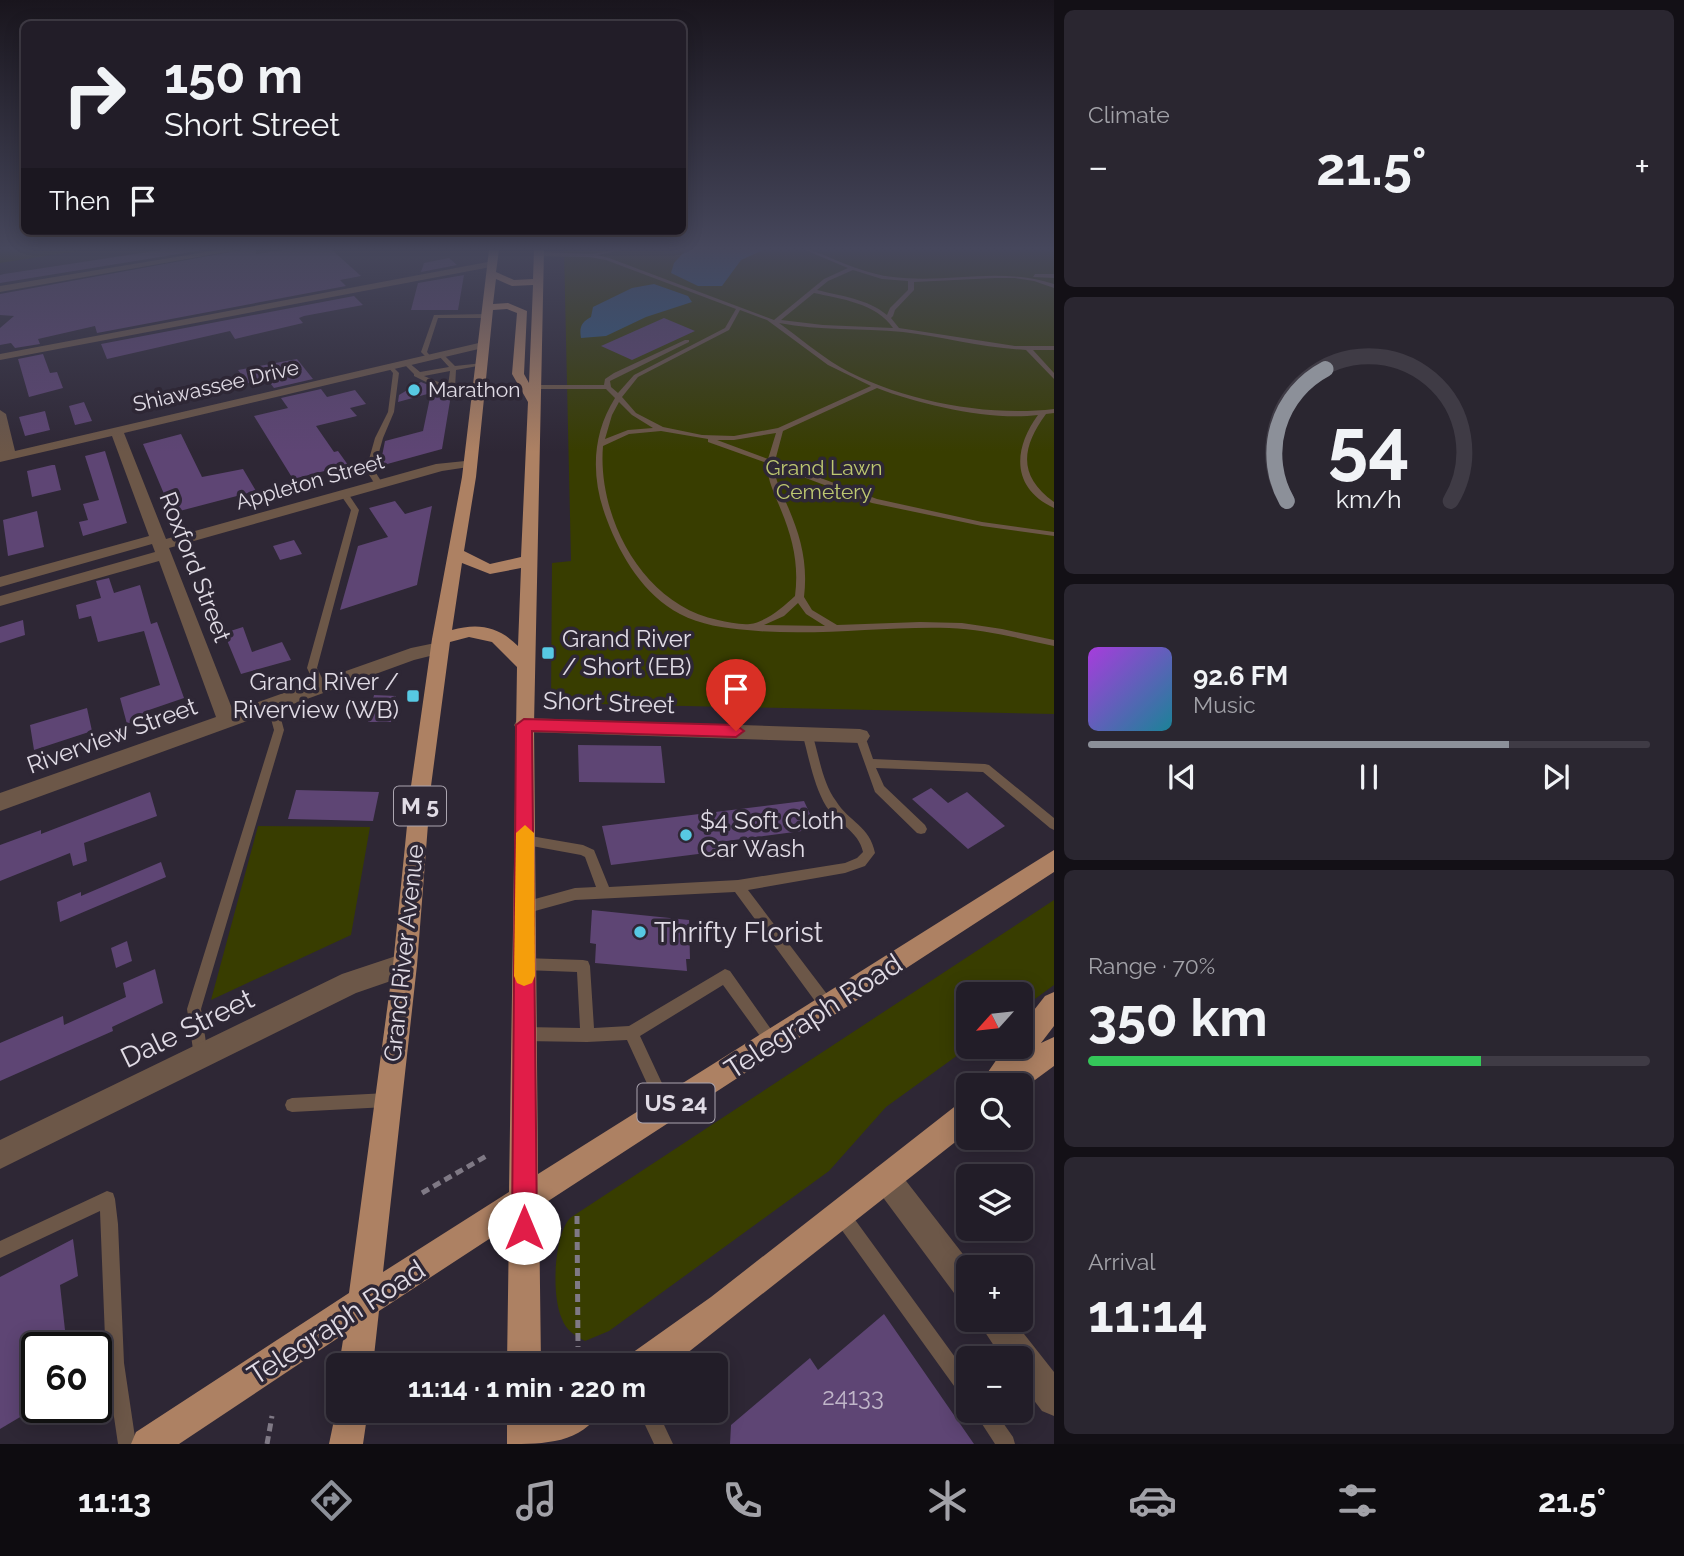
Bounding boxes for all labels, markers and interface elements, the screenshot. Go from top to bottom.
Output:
text: 150 m [164,47,303,104]
icon: right [49,49,140,140]
text: Climate [1088,101,1170,128]
text: Short Street [164,106,340,143]
text: 21.5° [1316,136,1427,197]
text: − [1088,144,1108,189]
text: + [1634,144,1650,189]
icon: arrive [124,182,162,220]
text: Then [49,186,110,216]
street label: Shiawassee Drive [131,354,301,417]
place label: Marathon [428,377,520,402]
marker: Marathon [406,382,422,398]
text: 54 [1328,404,1410,489]
street label: Appleton Street [233,448,387,515]
park label: Grand Lawn Cemetery [765,455,883,504]
text: km/h [1336,484,1402,514]
street label: Roxford Street [154,488,237,646]
place label: Grand River / Short (EB) [562,624,692,681]
marker: Grand River / Short (EB) [540,645,556,661]
pin [706,659,766,731]
text: 92.6 FM [1193,661,1288,691]
place label: Grand River / Riverview (WB) [233,667,399,724]
icon: arrive [717,670,755,708]
street label: Short Street [543,686,675,719]
marker: Grand River / Riverview (WB) [405,688,421,704]
street label: Riverview Street [23,691,201,780]
text: Music [1193,691,1256,718]
icon: previous [1163,758,1201,796]
icon: pause [1350,758,1388,796]
icon: next [1537,758,1575,796]
road number: M 5 [394,786,446,826]
place label: $4 Soft Cloth Car Wash [700,806,844,863]
marker: $4 Soft Cloth Car Wash [678,827,694,843]
street label: Grand River Avenue [378,843,429,1063]
place label: Thrifty Florist [654,916,824,949]
marker: Thrifty Florist [632,924,648,940]
street label: Telegraph Road [718,947,908,1086]
text: Range · 70% [1088,952,1215,979]
street label: Dale Street [115,982,260,1075]
north arrow [956,982,1032,1059]
map controls [956,982,1033,1423]
text: 350 km [1088,987,1268,1048]
button: search [956,1073,1033,1150]
road number: US 24 [638,1084,714,1122]
button: layers [956,1164,1033,1241]
position arrow [487,1191,561,1265]
text: Arrival [1088,1248,1155,1275]
street label: Telegraph Road [241,1253,431,1392]
button: + [956,1255,1033,1332]
text: 11:14 [1088,1283,1208,1344]
speed limit sign: 60 [21,1332,112,1423]
button: − [956,1346,1033,1423]
text: 11:14 · 1 min · 220 m [408,1373,646,1403]
house number: 24133 [822,1382,884,1411]
icon: directions [307,1476,356,1525]
icon: music [512,1476,561,1525]
icon: phone [718,1476,767,1525]
icon: climate [923,1476,972,1525]
icon: car [1128,1476,1177,1525]
icon: filters [1333,1476,1382,1525]
text: 11:13 [78,1482,151,1519]
text: 21.5° [1538,1482,1606,1519]

